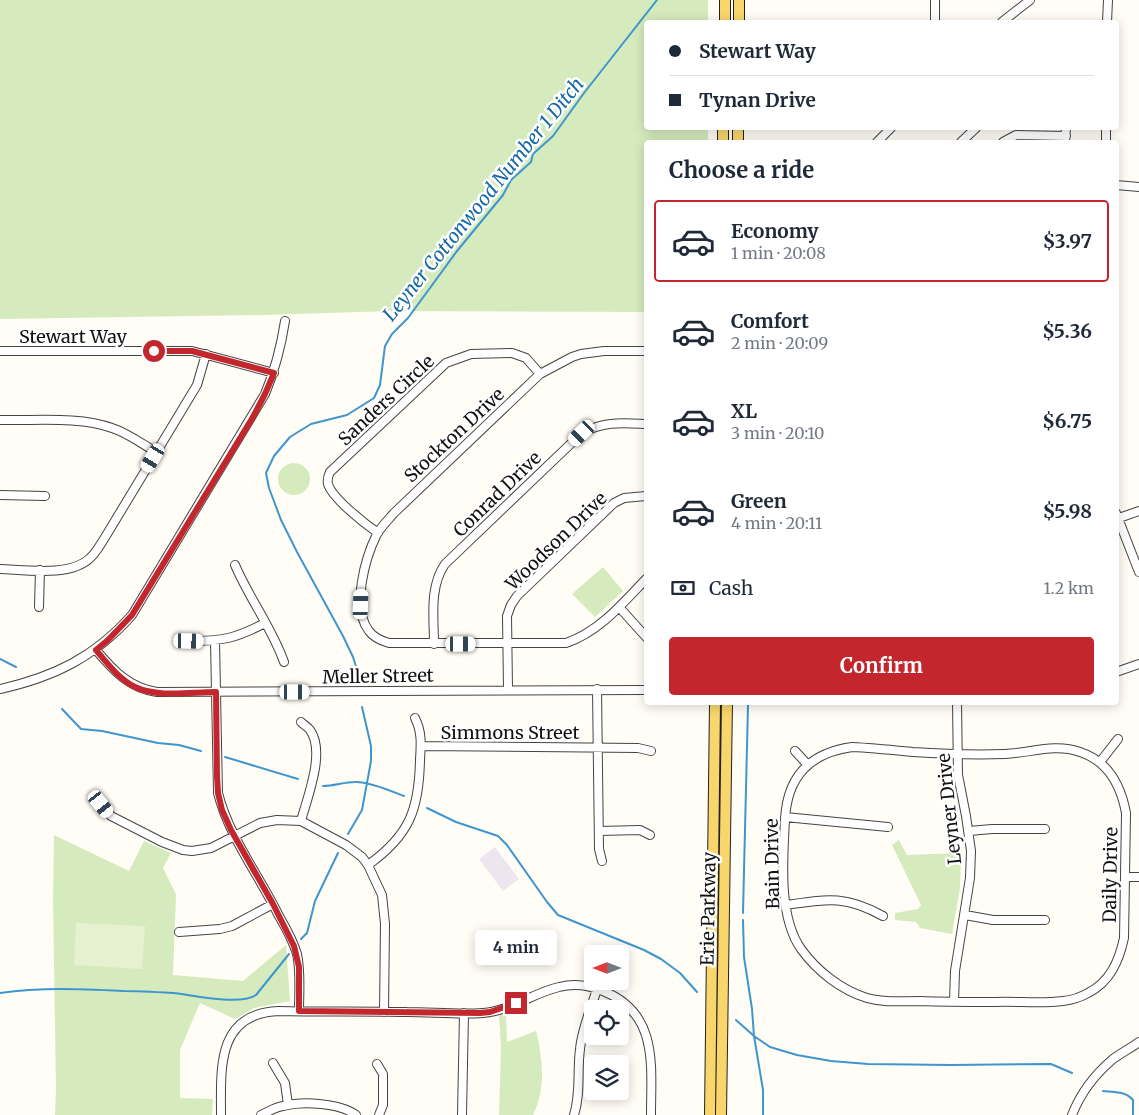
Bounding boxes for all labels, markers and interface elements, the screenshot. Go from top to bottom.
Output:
text: Stewart Way [699,39,816,63]
water label: Leyner Cottonwood Number 1 Ditch [377,72,589,326]
text: Tynan Drive [699,88,816,112]
text: Choose a ride [669,156,814,184]
icon: car [671,219,716,264]
text: Economy [731,219,819,243]
text: $3.97 [1043,229,1092,253]
text: 1 min · 20:08 [731,243,826,263]
icon: car [671,309,716,354]
text: Comfort [731,309,809,333]
text: $5.36 [1042,319,1092,343]
street label: Stewart Way [19,325,128,348]
text: 2 min · 20:09 [731,333,828,353]
route start [143,340,165,362]
street label: Sanders Circle [333,350,439,450]
street label: Stockton Drive [399,383,509,487]
icon: car [671,399,716,444]
text: XL [731,399,757,423]
text: $6.75 [1042,409,1092,433]
car [565,417,598,449]
text: 3 min · 20:10 [731,423,824,443]
car [138,441,167,475]
street label: Conrad Drive [448,446,546,542]
street label: Woodson Drive [500,487,612,596]
icon: car [671,489,716,534]
text: Green [731,489,787,513]
text: $5.98 [1043,499,1092,523]
text: 4 min · 20:11 [731,513,822,533]
icon: cash [669,574,697,602]
text: Cash [709,576,753,600]
text: 1.2 km [1043,578,1094,598]
car [352,589,369,619]
car [173,633,204,649]
car [446,637,476,652]
button: Confirm [669,637,1094,695]
street label: Meller Street [322,664,434,688]
car [280,685,310,700]
street label: Simmons Street [441,721,579,744]
street label: Leyner Drive [932,752,966,866]
car [85,788,116,820]
street label: Bain Drive [760,818,784,910]
street label: Daily Drive [1098,827,1122,923]
street label: Erie Parkway [696,851,721,966]
callout: 4 min [475,930,557,966]
text: 4 min [493,937,539,957]
north arrow [584,945,629,990]
map controls [584,945,629,1100]
route end [505,992,527,1014]
button: locate [584,1000,629,1045]
button: layers [584,1055,629,1100]

